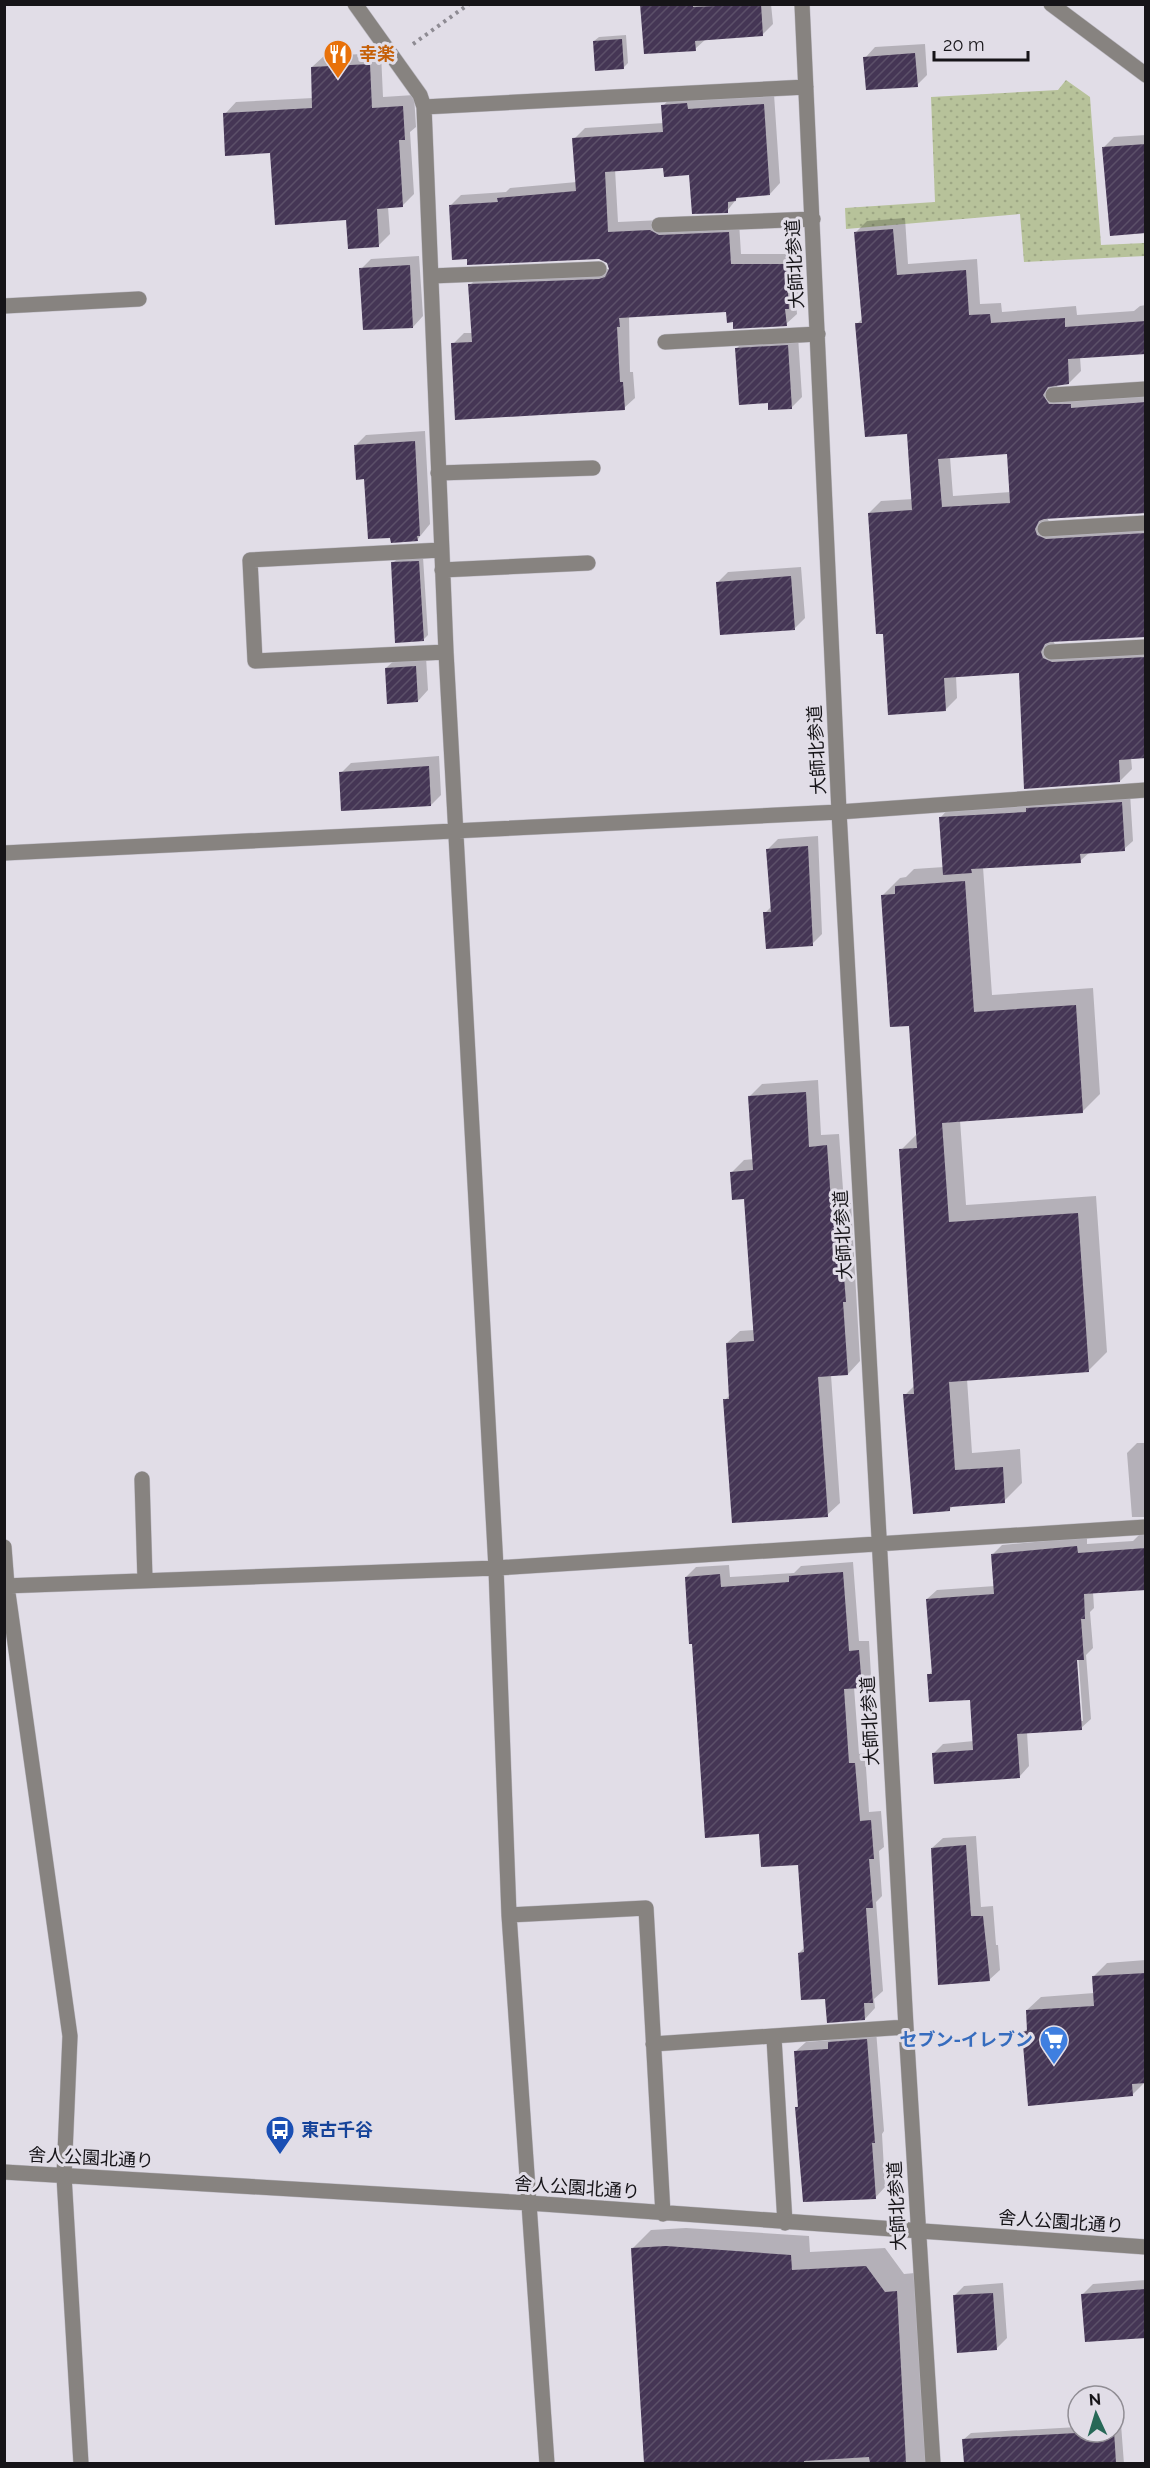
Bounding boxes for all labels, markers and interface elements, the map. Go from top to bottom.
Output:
scale bar [934,24,1028,62]
text: 20 m [943,34,985,55]
restaurant icon: 幸楽 [322,38,354,80]
place label: 幸楽 [359,43,395,64]
street label: 大師北参道 [782,219,807,310]
street label: 大師北参道 [804,705,829,796]
street label: 大師北参道 [830,1190,855,1281]
street label: 大師北参道 [857,1676,882,1767]
supermarket icon: セブン-イレブン [1038,2024,1070,2066]
place label: セブン-イレブン [899,2029,1033,2050]
bus stop icon: 東古千谷 [264,2114,296,2156]
place label: 東古千谷 [301,2119,373,2140]
street label: 舎人公園北通り [28,2144,154,2171]
street label: 大師北参道 [884,2161,909,2252]
street label: 舎人公園北通り [513,2173,641,2202]
street label: 舎人公園北通り [997,2207,1125,2236]
north arrow [1066,2384,1126,2444]
text: N [1088,2390,1102,2409]

